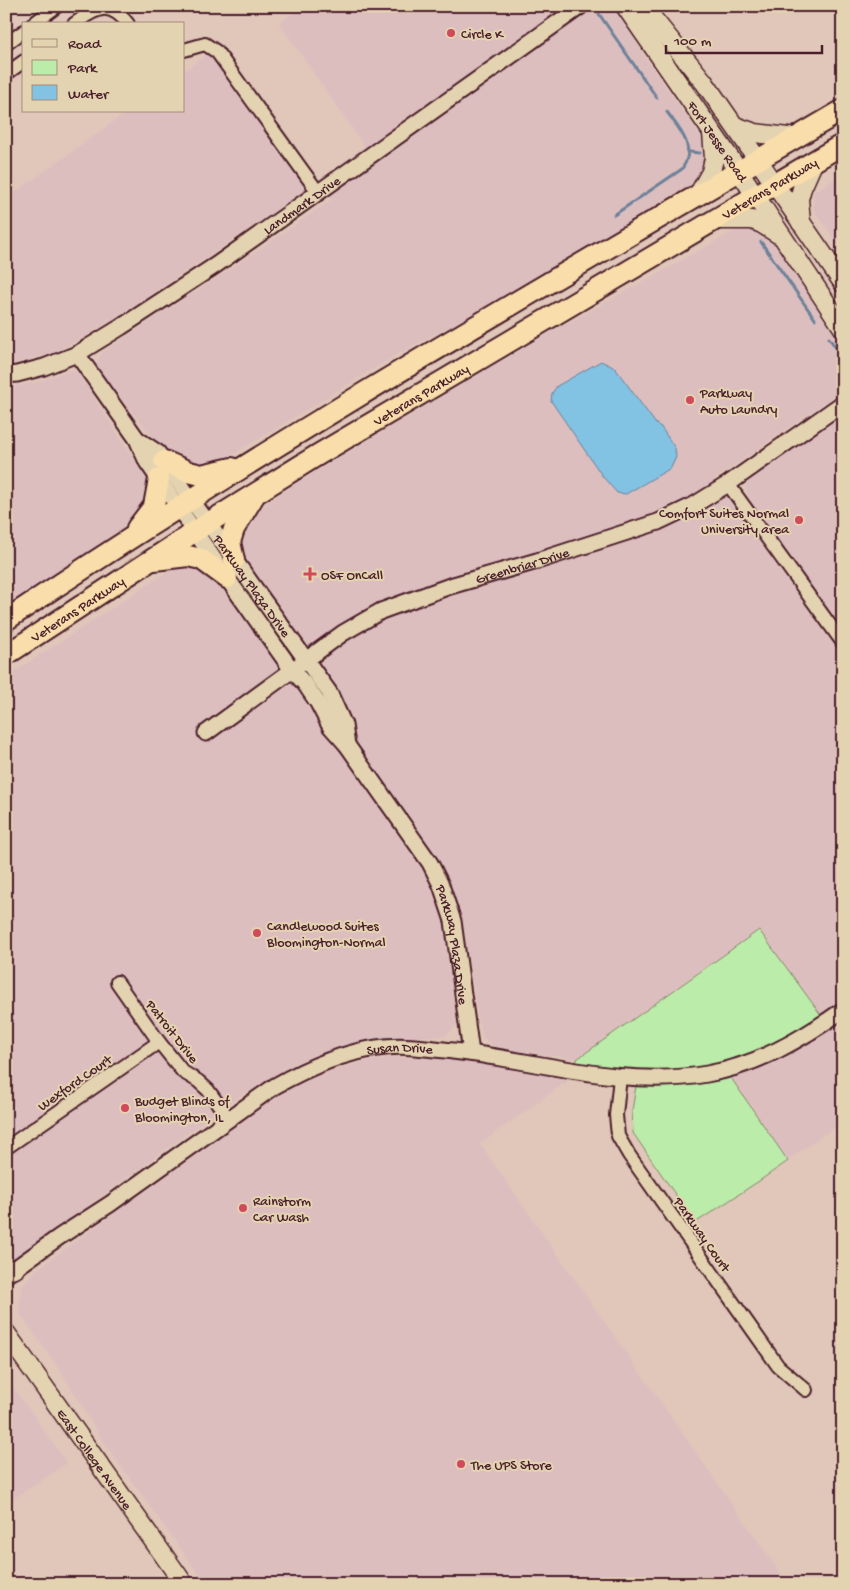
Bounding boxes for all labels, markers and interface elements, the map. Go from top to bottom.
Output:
legend [22,22,185,112]
scale bar [666,22,823,54]
marker: Circle K [445,27,457,39]
place label: Circle K [461,27,504,44]
text: 100 m [673,33,712,51]
text: Road [68,36,102,54]
text: Park [67,60,98,78]
text: Water [68,86,110,104]
street label: Fort Jesse Road [682,98,751,188]
street label: Veterans Parkway [719,155,821,225]
street label: Landmark Drive [261,173,345,240]
street label: Veterans Parkway [370,361,473,432]
place label: Parkway Auto Laundry [699,386,777,419]
marker: Parkway Auto Laundry [684,394,696,406]
place label: Comfort Suites Normal University area [659,506,790,539]
marker: Comfort Suites Normal University area [793,514,805,526]
street label: Parkway Plaza Drive [208,531,294,642]
street label: Greenbriar Drive [474,545,573,589]
marker: OSF OnCall [303,567,317,581]
place label: OSF OnCall [321,568,383,585]
street label: Veterans Parkway [28,574,129,648]
street label: Parkway Plaza Drive [430,882,470,1006]
place label: Candlewood Suites Bloomington-Normal [266,919,386,952]
marker: Candlewood Suites Bloomington-Normal [251,927,263,939]
street label: Patroit Drive [140,997,202,1068]
street label: Susan Drive [366,1040,434,1061]
street label: Wexford Court [35,1052,117,1116]
place label: Budget Blinds of Bloomington, IL [134,1094,231,1127]
marker: Budget Blinds of Bloomington, IL [119,1102,131,1114]
place label: Rainstorm Car Wash [253,1194,311,1227]
street label: Parkway Court [668,1194,734,1277]
marker: Rainstorm Car Wash [237,1202,249,1214]
street label: East College Avenue [51,1406,135,1514]
marker: The UPS Store [455,1458,467,1470]
place label: The UPS Store [470,1458,552,1475]

